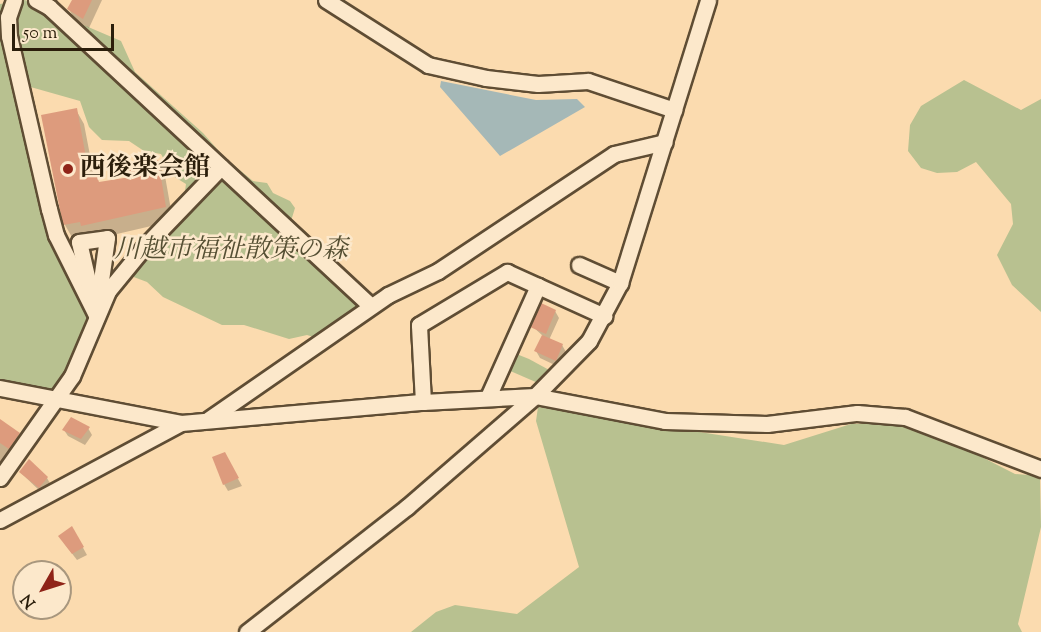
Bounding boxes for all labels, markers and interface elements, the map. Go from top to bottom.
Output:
scale bar [15,12,117,50]
text: 50 m [23,21,57,47]
place label: 西後楽会館 [80,153,210,185]
marker: 西後楽会館 [61,162,75,176]
park label: 川越市福祉散策の森 [114,235,348,267]
north arrow [12,560,72,620]
text: N [16,588,42,613]

